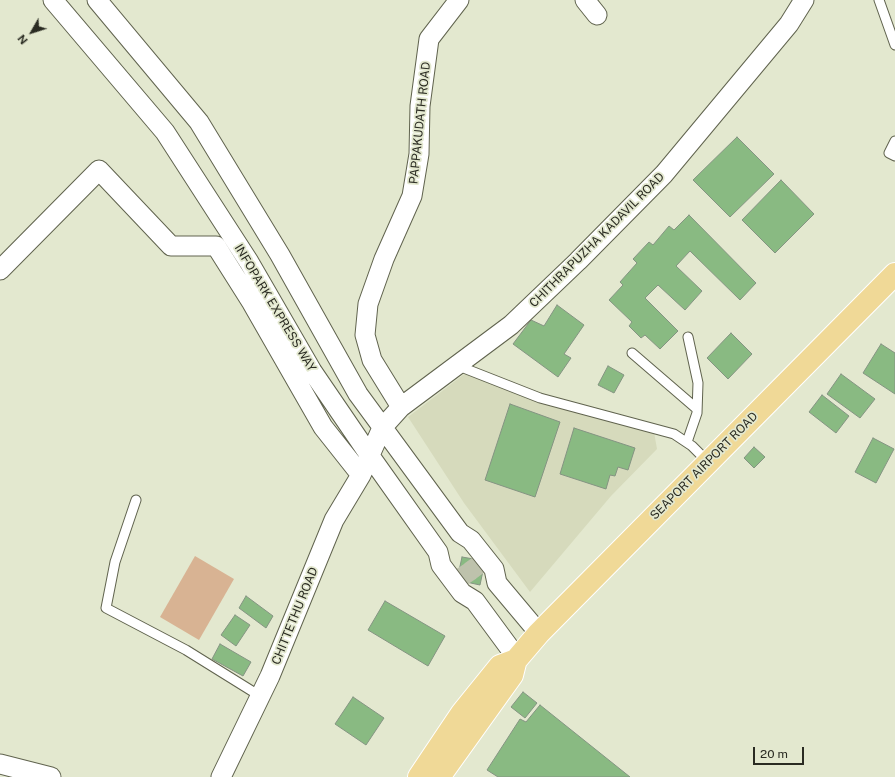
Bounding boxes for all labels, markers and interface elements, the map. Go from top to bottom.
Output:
north arrow [12,12,52,52]
text: N [15,32,30,47]
street label: PAPPAKUDATH ROAD [406,61,434,185]
street label: CHITHRAPUZHA KADAVIL ROAD [527,170,667,310]
street label: INFOPARK EXPRESS WAY [231,242,319,374]
street label: SEAPORT AIRPORT ROAD [647,409,761,523]
street label: CHITTETHU ROAD [269,565,321,667]
scale bar [755,739,806,765]
text: 20 m [760,747,788,761]

